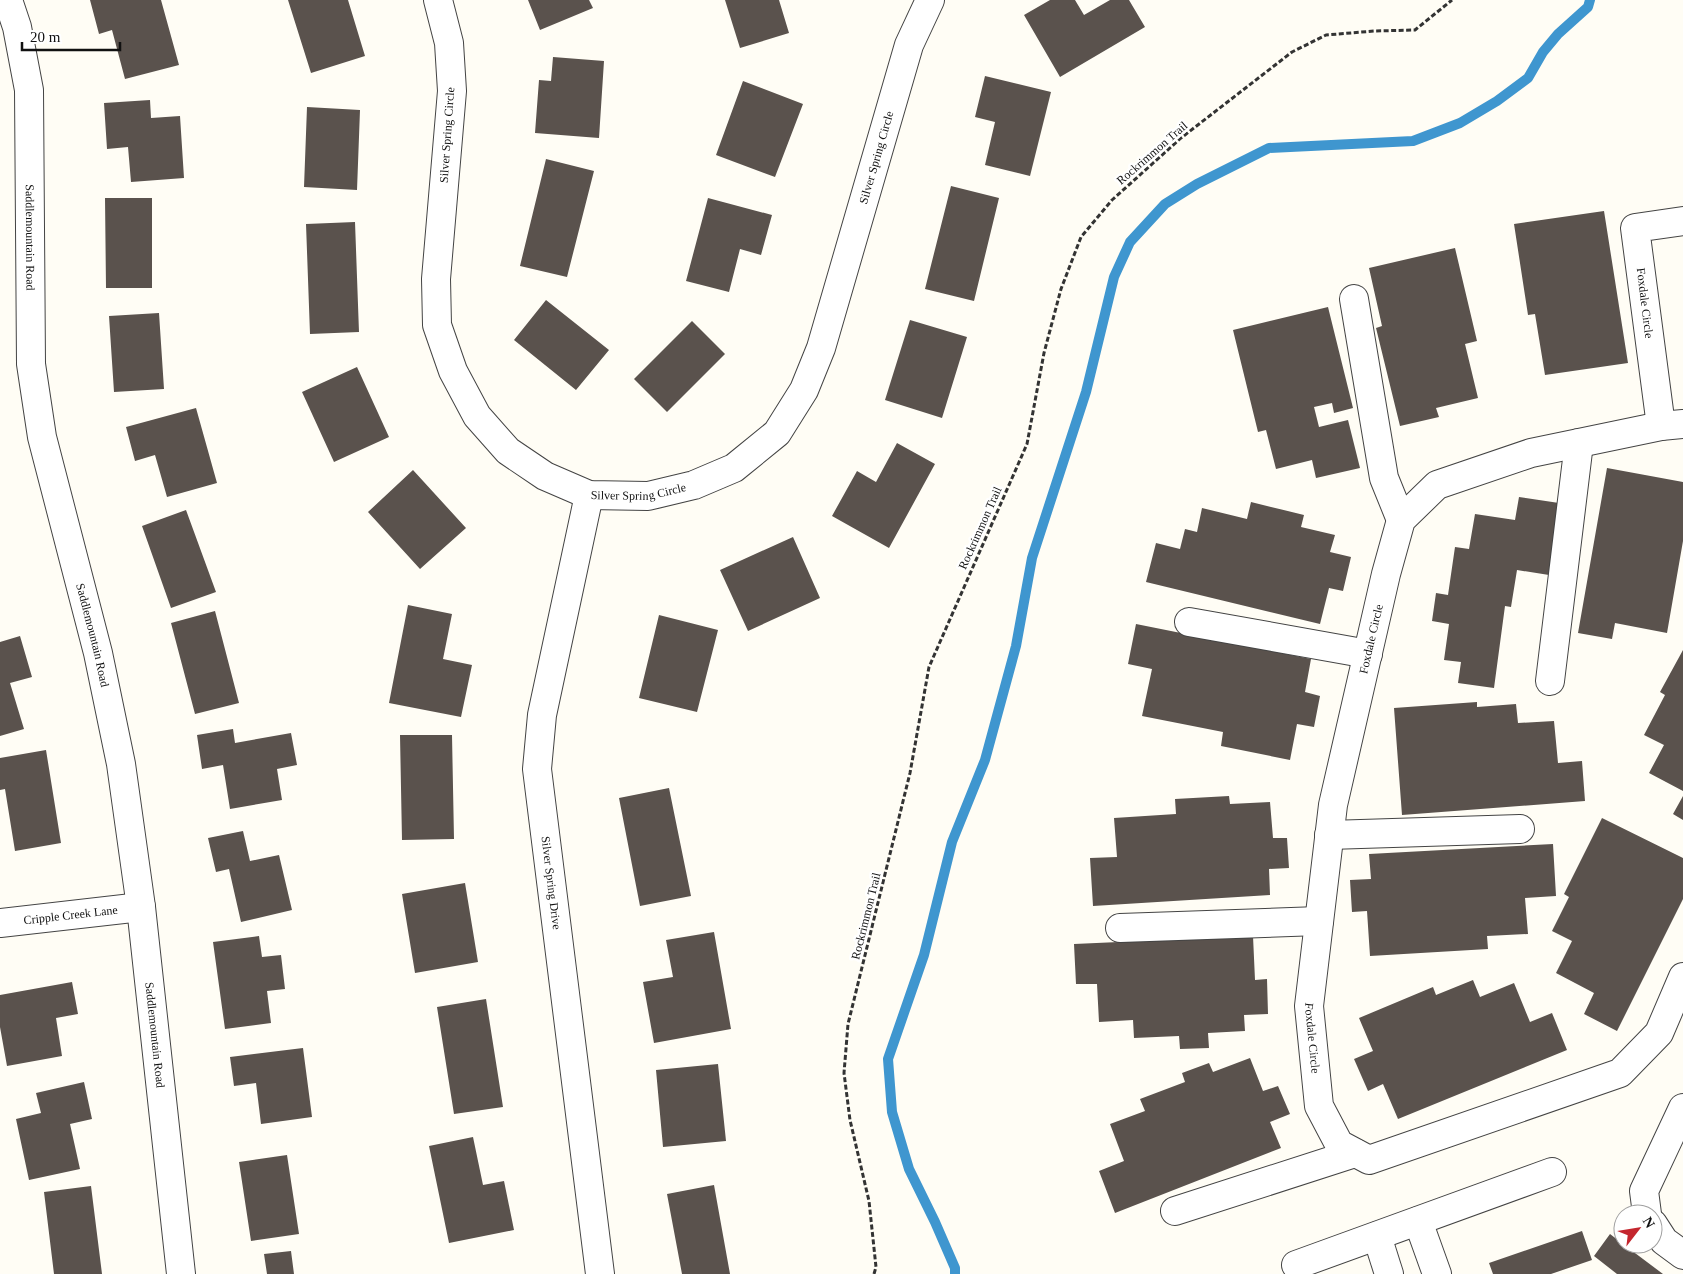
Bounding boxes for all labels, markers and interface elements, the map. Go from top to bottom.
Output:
scale bar [22,20,120,52]
text: 20 m [30,29,61,45]
street label: Silver Spring Circle [437,87,457,183]
street label: Silver Spring Circle [856,109,896,205]
street label: Rockrimmon Trail [1114,118,1191,187]
street label: Saddlemountain Road [23,184,37,291]
street label: Foxdale Circle [1634,267,1656,339]
street label: Silver Spring Circle [591,480,687,503]
street label: Rockrimmon Trail [956,484,1005,572]
street label: Saddlemountain Road [73,582,112,688]
street label: Foxdale Circle [1356,603,1386,675]
street label: Silver Spring Drive [538,835,564,930]
street label: Rockrimmon Trail [848,870,884,961]
street label: Cripple Creek Lane [23,903,118,927]
street label: Saddlemountain Road [142,981,168,1089]
street label: Foxdale Circle [1302,1002,1323,1074]
north arrow [1613,1204,1663,1254]
text: N [1640,1214,1658,1231]

